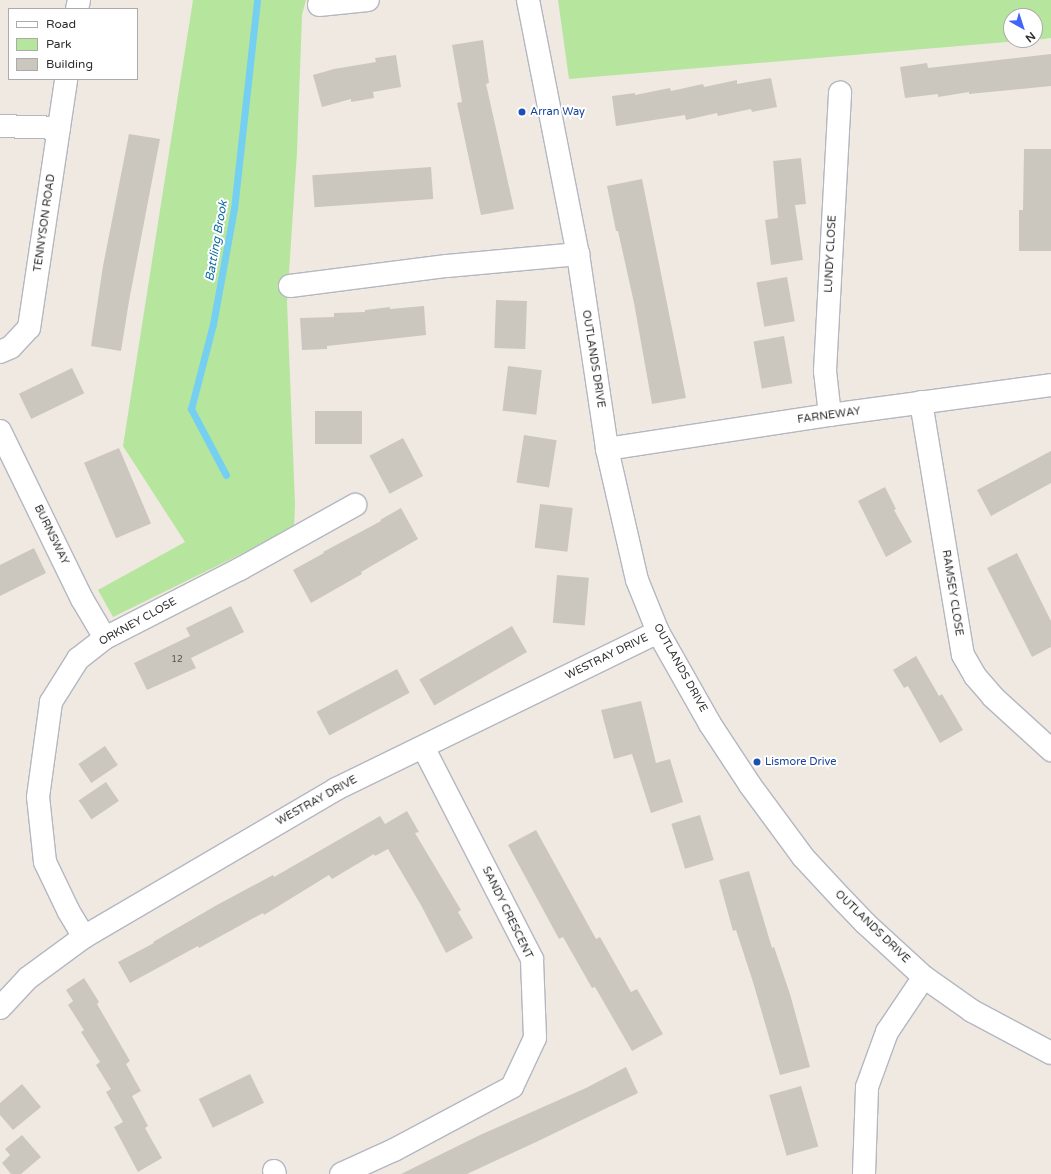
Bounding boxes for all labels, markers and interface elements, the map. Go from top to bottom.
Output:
legend [8,8,138,80]
north arrow [1003,8,1043,48]
text: Road [46,17,76,31]
text: N [1023,29,1038,45]
text: Park [46,37,72,51]
text: Building [46,57,93,71]
place label: Arran Way [530,105,585,119]
marker: Arran Way [517,107,527,117]
street label: TENNYSON ROAD [32,173,58,273]
water label: Battling Brook [203,199,231,283]
street label: LUNDY CLOSE [822,215,840,293]
street label: OUTLANDS DRIVE [579,309,607,409]
street label: FARNEWAY [797,405,861,427]
street label: BURNSWAY [31,503,71,567]
street label: RAMSEY CLOSE [939,549,965,637]
street label: ORKNEY CLOSE [97,595,179,649]
street label: OUTLANDS DRIVE [650,622,710,714]
street label: WESTRAY DRIVE [564,631,650,683]
house number: 12 [171,655,183,665]
place label: Lismore Drive [765,755,836,769]
marker: Lismore Drive [752,757,762,767]
street label: WESTRAY DRIVE [274,773,360,829]
street label: SANDY CRESCENT [479,865,535,961]
street label: OUTLANDS DRIVE [832,888,912,966]

